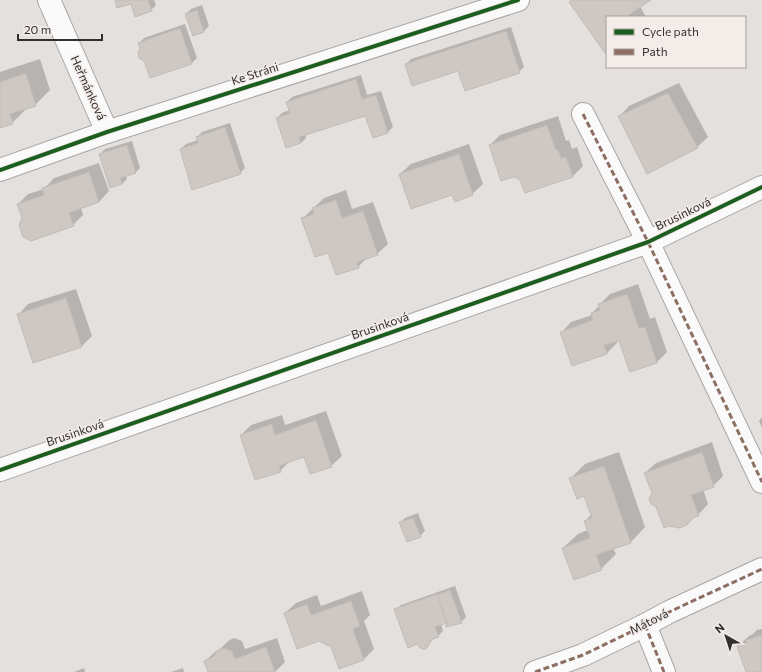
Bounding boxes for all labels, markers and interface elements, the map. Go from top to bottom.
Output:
scale bar [18,16,102,42]
legend [606,16,746,68]
text: 20 m [24,22,51,36]
text: Cycle path [642,24,699,38]
text: Path [642,44,668,58]
street label: Heřmánková [68,53,109,122]
street label: Ke Stráni [229,59,280,87]
street label: Brusinková [652,194,713,233]
street label: Brusinková [349,309,410,341]
street label: Brusinková [44,416,105,448]
street label: Mátová [627,605,670,637]
north arrow [706,616,746,656]
text: N [712,620,727,635]

